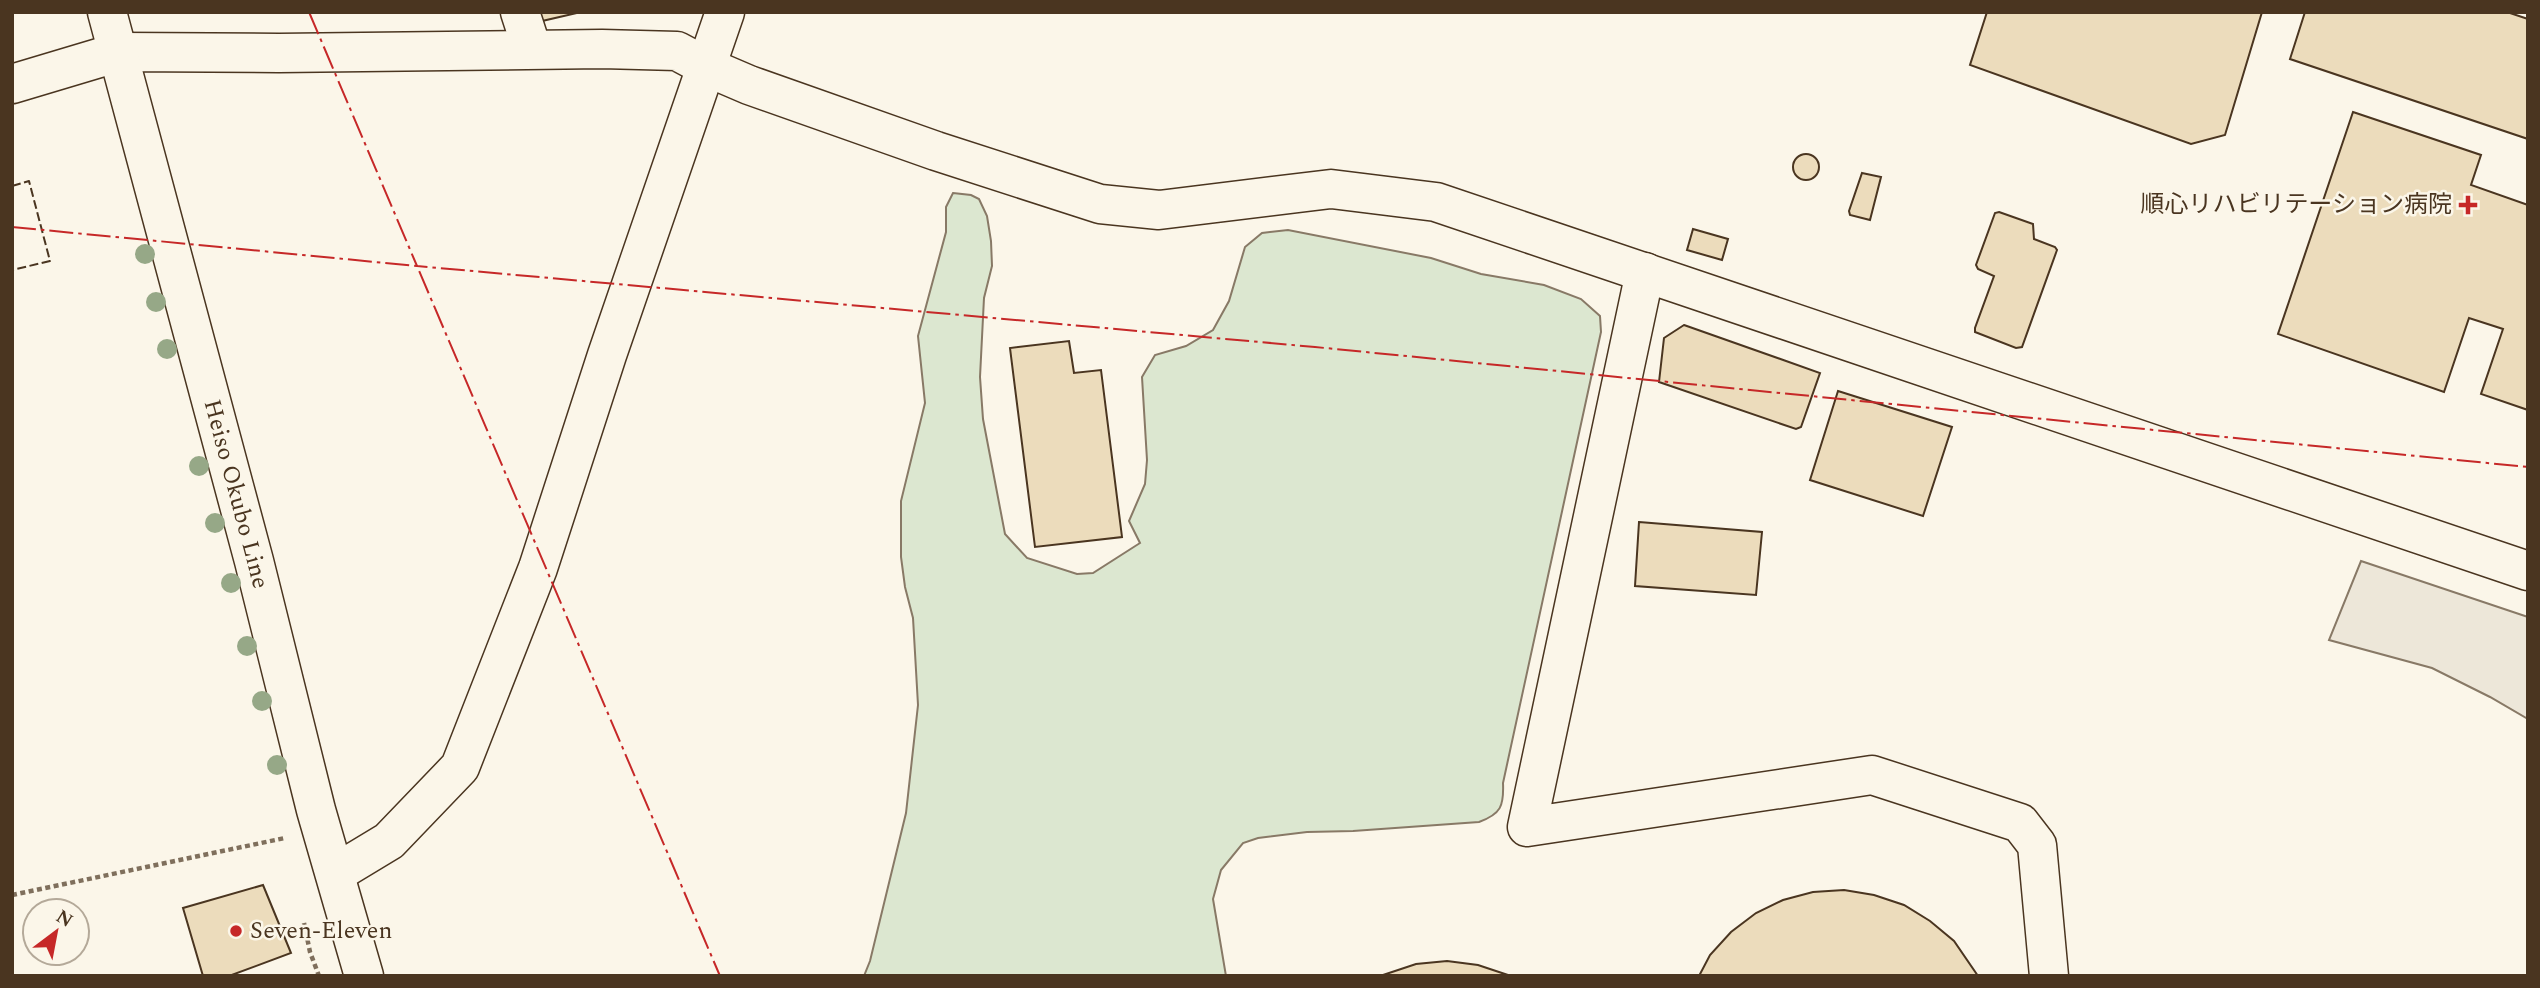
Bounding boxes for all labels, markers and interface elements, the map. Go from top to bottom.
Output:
place label: 順心リハビリテーション病院 [2140,187,2452,223]
marker: 順心リハビリテーション病院 [2458,195,2478,215]
street label: Heiso Okubo Line [193,395,278,593]
north arrow [21,897,91,967]
text: N [50,902,78,935]
place label: Seven-Eleven [250,913,392,949]
marker: Seven-Eleven [228,923,244,939]

